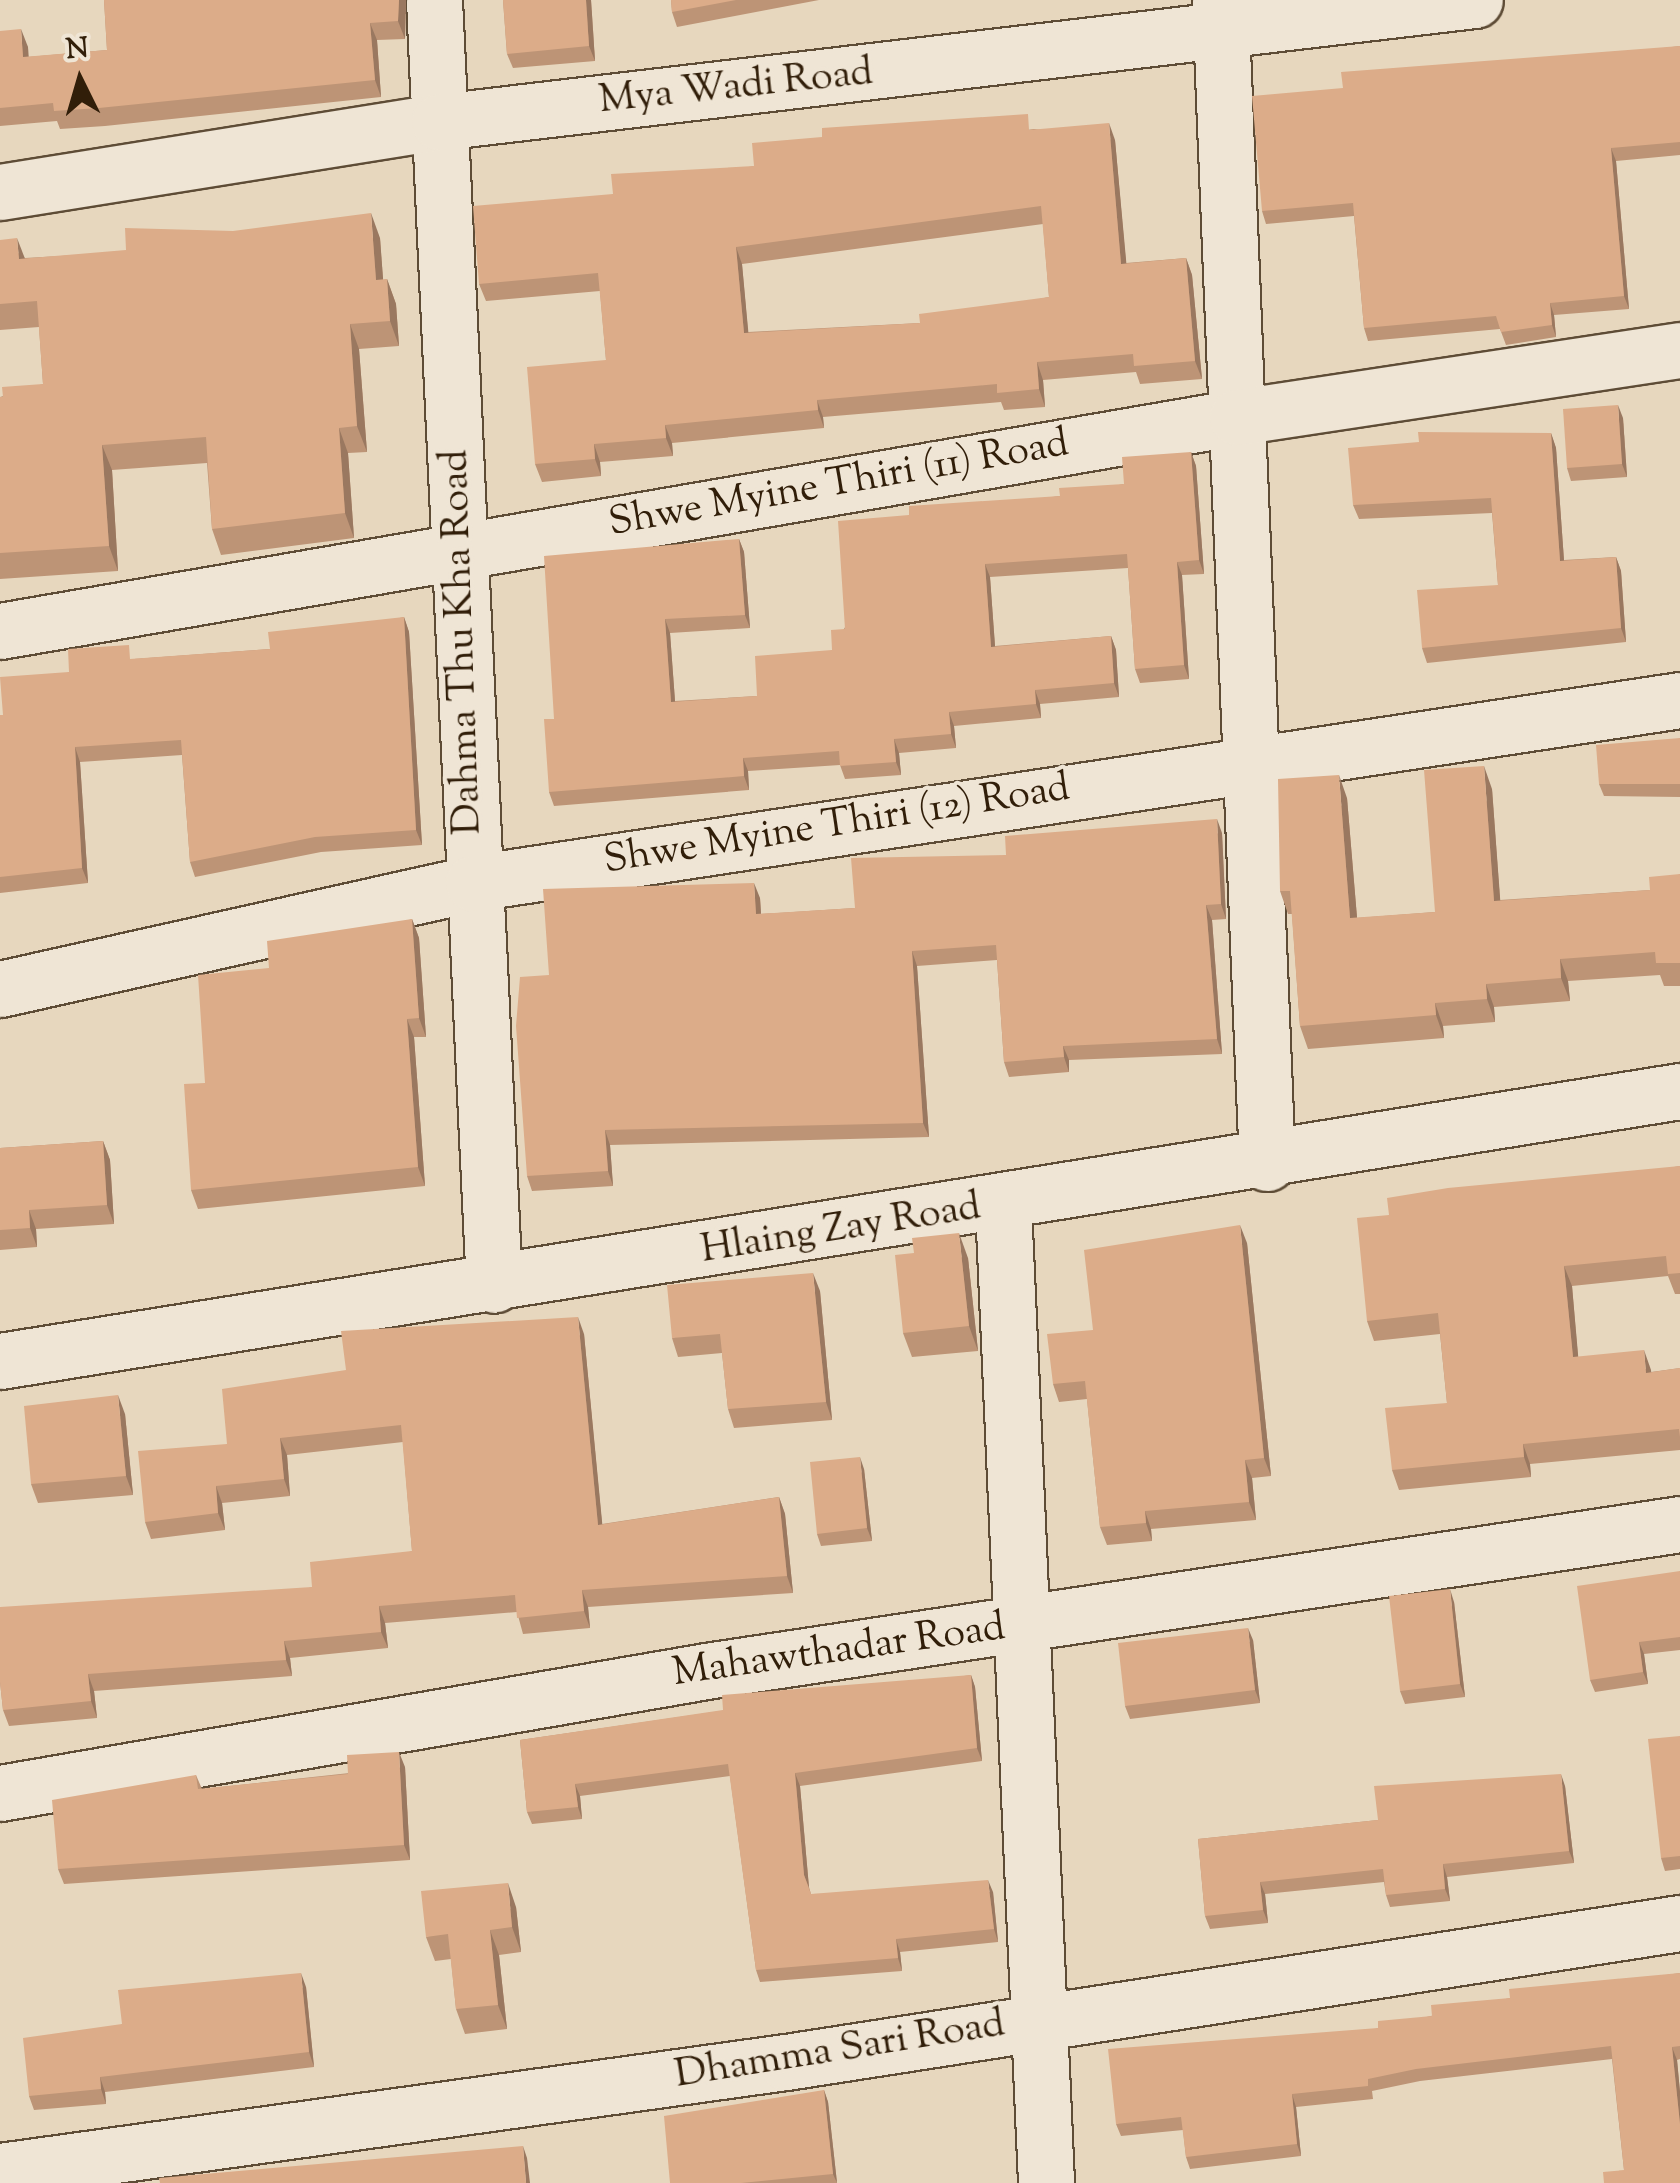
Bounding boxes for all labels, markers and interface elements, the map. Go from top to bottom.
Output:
text: N [64,29,90,71]
north arrow [30,30,130,130]
street label: Mya Wadi Road [597,50,875,126]
street label: Shwe Myine Thiri (11) Road [605,421,1073,549]
street label: Dahma Thu Kha Road [432,448,494,836]
street label: Shwe Myine Thiri (12) Road [601,765,1073,887]
street label: Hlaing Zay Road [698,1184,984,1276]
street label: Mahawthadar Road [670,1605,1008,1699]
street label: Dhamma Sari Road [672,2001,1008,2101]

